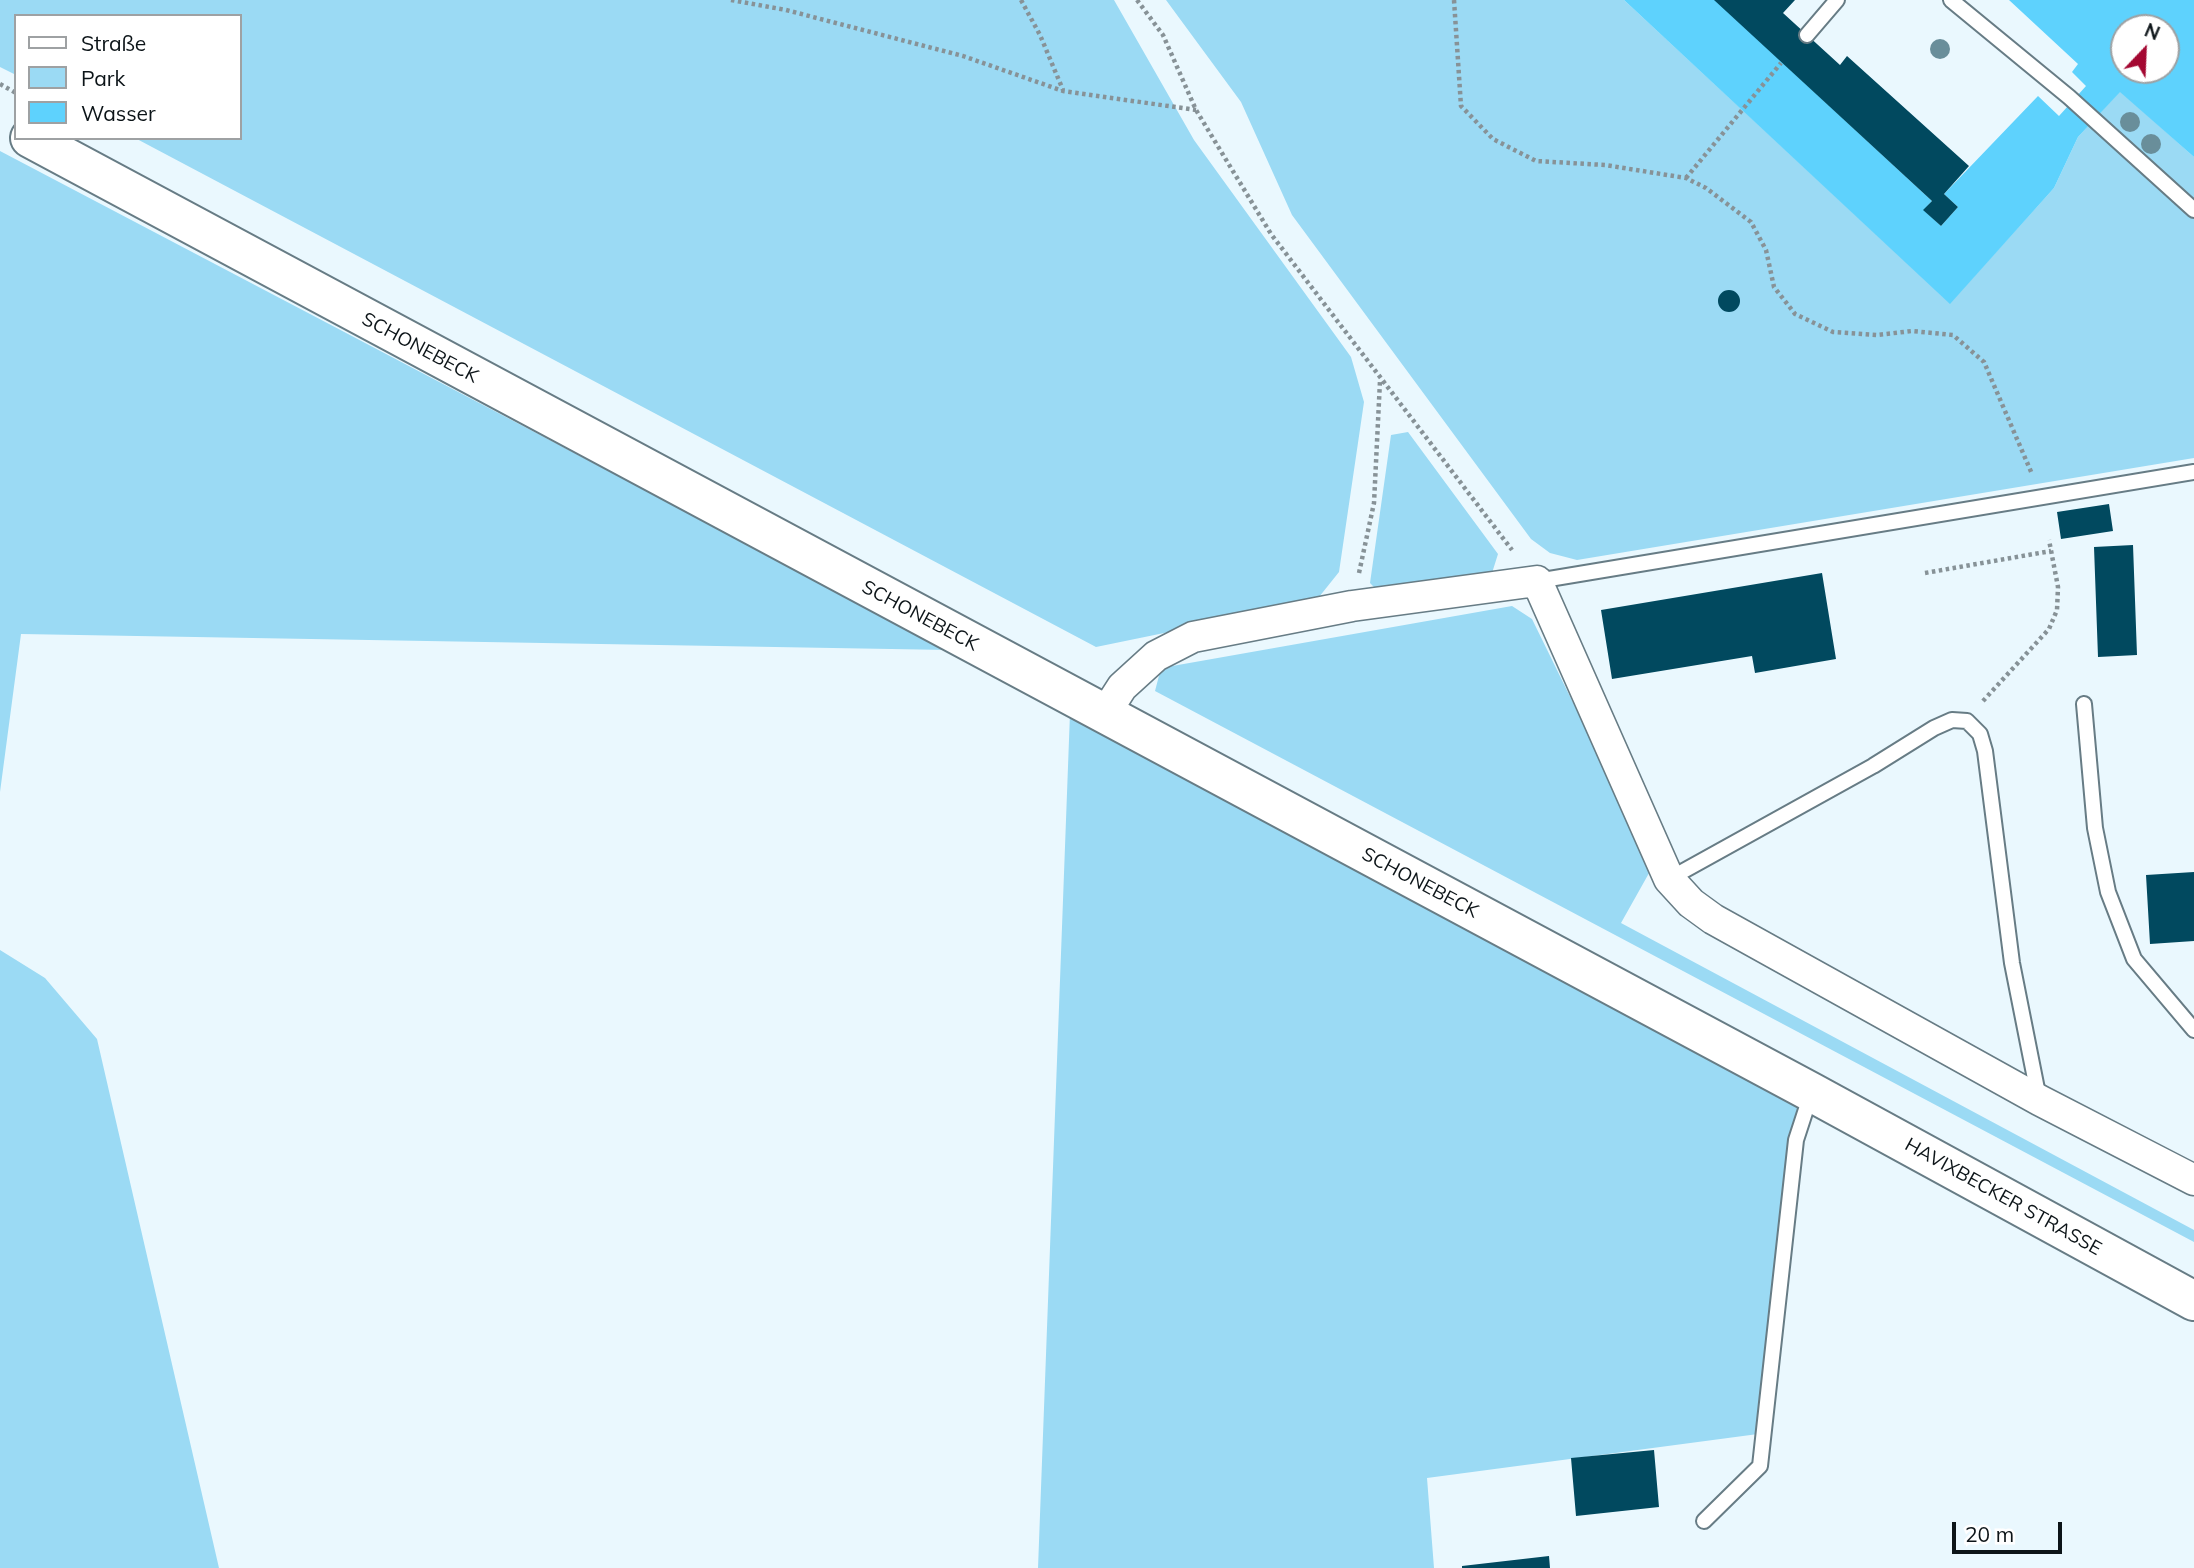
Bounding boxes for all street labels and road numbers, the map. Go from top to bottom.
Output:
street label: SCHONEBECK [358,308,482,388]
street label: SCHONEBECK [858,576,982,656]
street label: SCHONEBECK [1358,843,1482,923]
street label: HAVIXBECKER STRASSE [1901,1133,2105,1261]

